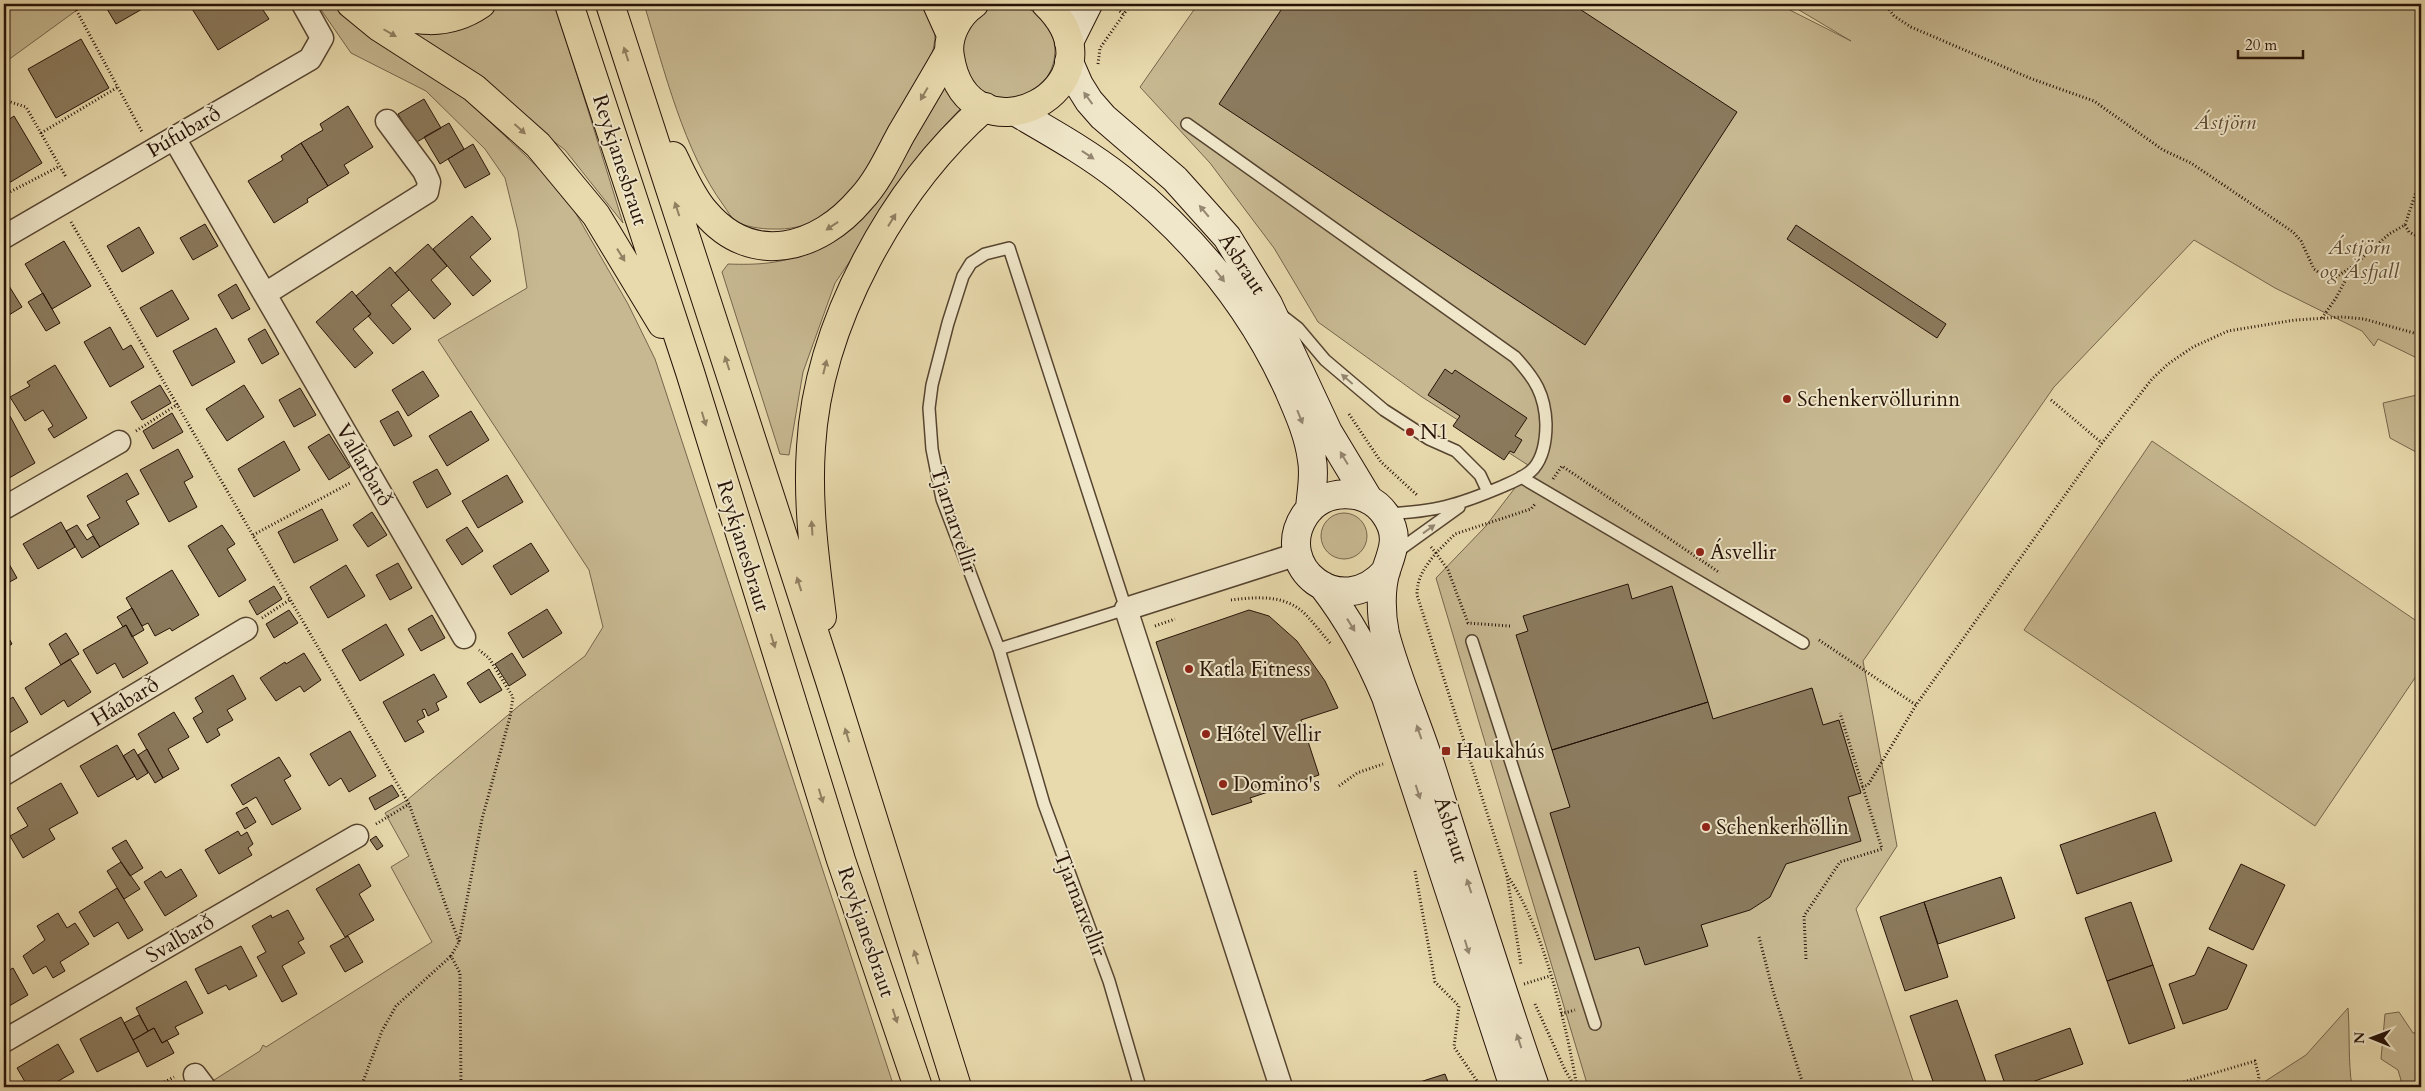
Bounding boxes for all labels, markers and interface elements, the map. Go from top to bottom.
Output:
scale bar [2238,28,2302,60]
one-way arrow [382,29,397,37]
text: 20 m [2245,35,2277,55]
one-way arrow [622,47,630,62]
one-way arrow [920,88,929,101]
street label: Reykjanesbraut [585,91,655,230]
one-way arrow [1083,91,1093,105]
street label: Þúfubarð [142,99,226,165]
park label: Ástjörn [2193,108,2257,137]
one-way arrow [514,123,526,135]
one-way arrow [1081,150,1094,160]
one-way arrow [672,201,680,216]
one-way arrow [1199,204,1210,217]
one-way arrow [887,213,896,226]
one-way arrow [825,221,839,231]
street label: Ásbraut [1211,228,1273,301]
park label: Ástjörn og Ásfjall [2319,233,2400,286]
one-way arrow [617,249,626,262]
one-way arrow [1215,269,1225,283]
one-way arrow [723,356,730,371]
one-way arrow [821,359,829,374]
one-way arrow [1340,373,1353,384]
place label: Schenkervöllurinn [1797,385,1960,414]
marker: Schenkervöllurinn [1781,393,1793,405]
one-way arrow [1296,410,1304,424]
one-way arrow [701,411,708,426]
street label: Vallarbarð [329,418,399,512]
place label: N1 [1420,418,1449,447]
marker: N1 [1404,426,1416,438]
one-way arrow [1339,452,1348,465]
street label: Tjarnarvellir [923,463,985,578]
street label: Reykjanesbraut [709,477,777,616]
one-way arrow [808,520,816,536]
one-way arrow [1422,524,1436,534]
place label: Ásvellir [1710,538,1777,567]
marker: Ásvellir [1694,546,1706,558]
one-way arrow [795,577,802,592]
one-way arrow [1347,619,1356,632]
one-way arrow [770,633,777,648]
place label: Katla Fitness [1199,655,1310,684]
marker: Katla Fitness [1183,663,1195,675]
street label: Háabarð [85,670,165,734]
place label: Hótel Vellir [1216,720,1322,749]
one-way arrow [1415,724,1423,739]
one-way arrow [843,727,851,742]
marker: Hótel Vellir [1200,728,1212,740]
place label: Haukahús [1456,737,1545,766]
marker: Haukahús [1440,745,1452,757]
place label: Domino's [1233,770,1320,799]
marker: Domino's [1217,778,1229,790]
one-way arrow [1414,785,1422,800]
one-way arrow [818,789,826,804]
street label: Ásbraut [1427,793,1475,867]
place label: Schenkerhöllin [1716,813,1849,842]
marker: Schenkerhöllin [1700,821,1712,833]
street label: Tjarnarvellir [1047,847,1114,961]
street label: Reykjanesbraut [830,863,902,1001]
one-way arrow [1465,879,1473,894]
street label: Svalbarð [140,908,220,970]
one-way arrow [1464,940,1472,955]
one-way arrow [912,950,920,965]
one-way arrow [892,1009,900,1024]
north arrow [2348,1014,2398,1064]
text: N [2350,1032,2369,1044]
one-way arrow [1515,1033,1523,1048]

